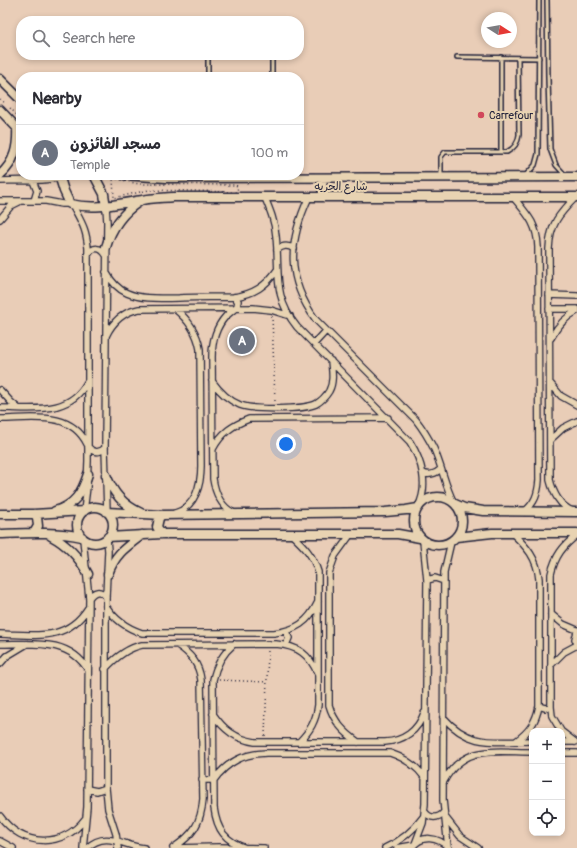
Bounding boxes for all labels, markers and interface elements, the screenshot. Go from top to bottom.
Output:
north arrow [481,12,517,48]
search box [16,16,304,60]
icon: search [30,27,52,49]
text: Search here [62,29,135,48]
text: Nearby [32,88,81,109]
place label: Carrefour [489,109,533,122]
marker: Carrefour [476,110,486,120]
text: مسجد الفائزون [70,135,161,154]
text: A [41,145,49,161]
text: 100 m [251,145,288,161]
text: Temple [70,157,110,173]
street label: شارع الحريه [314,180,368,195]
pin: A [229,326,255,356]
your location [276,434,296,454]
map controls [529,728,565,836]
button: + [529,728,565,764]
button: − [529,764,565,800]
button: locate [529,800,565,836]

